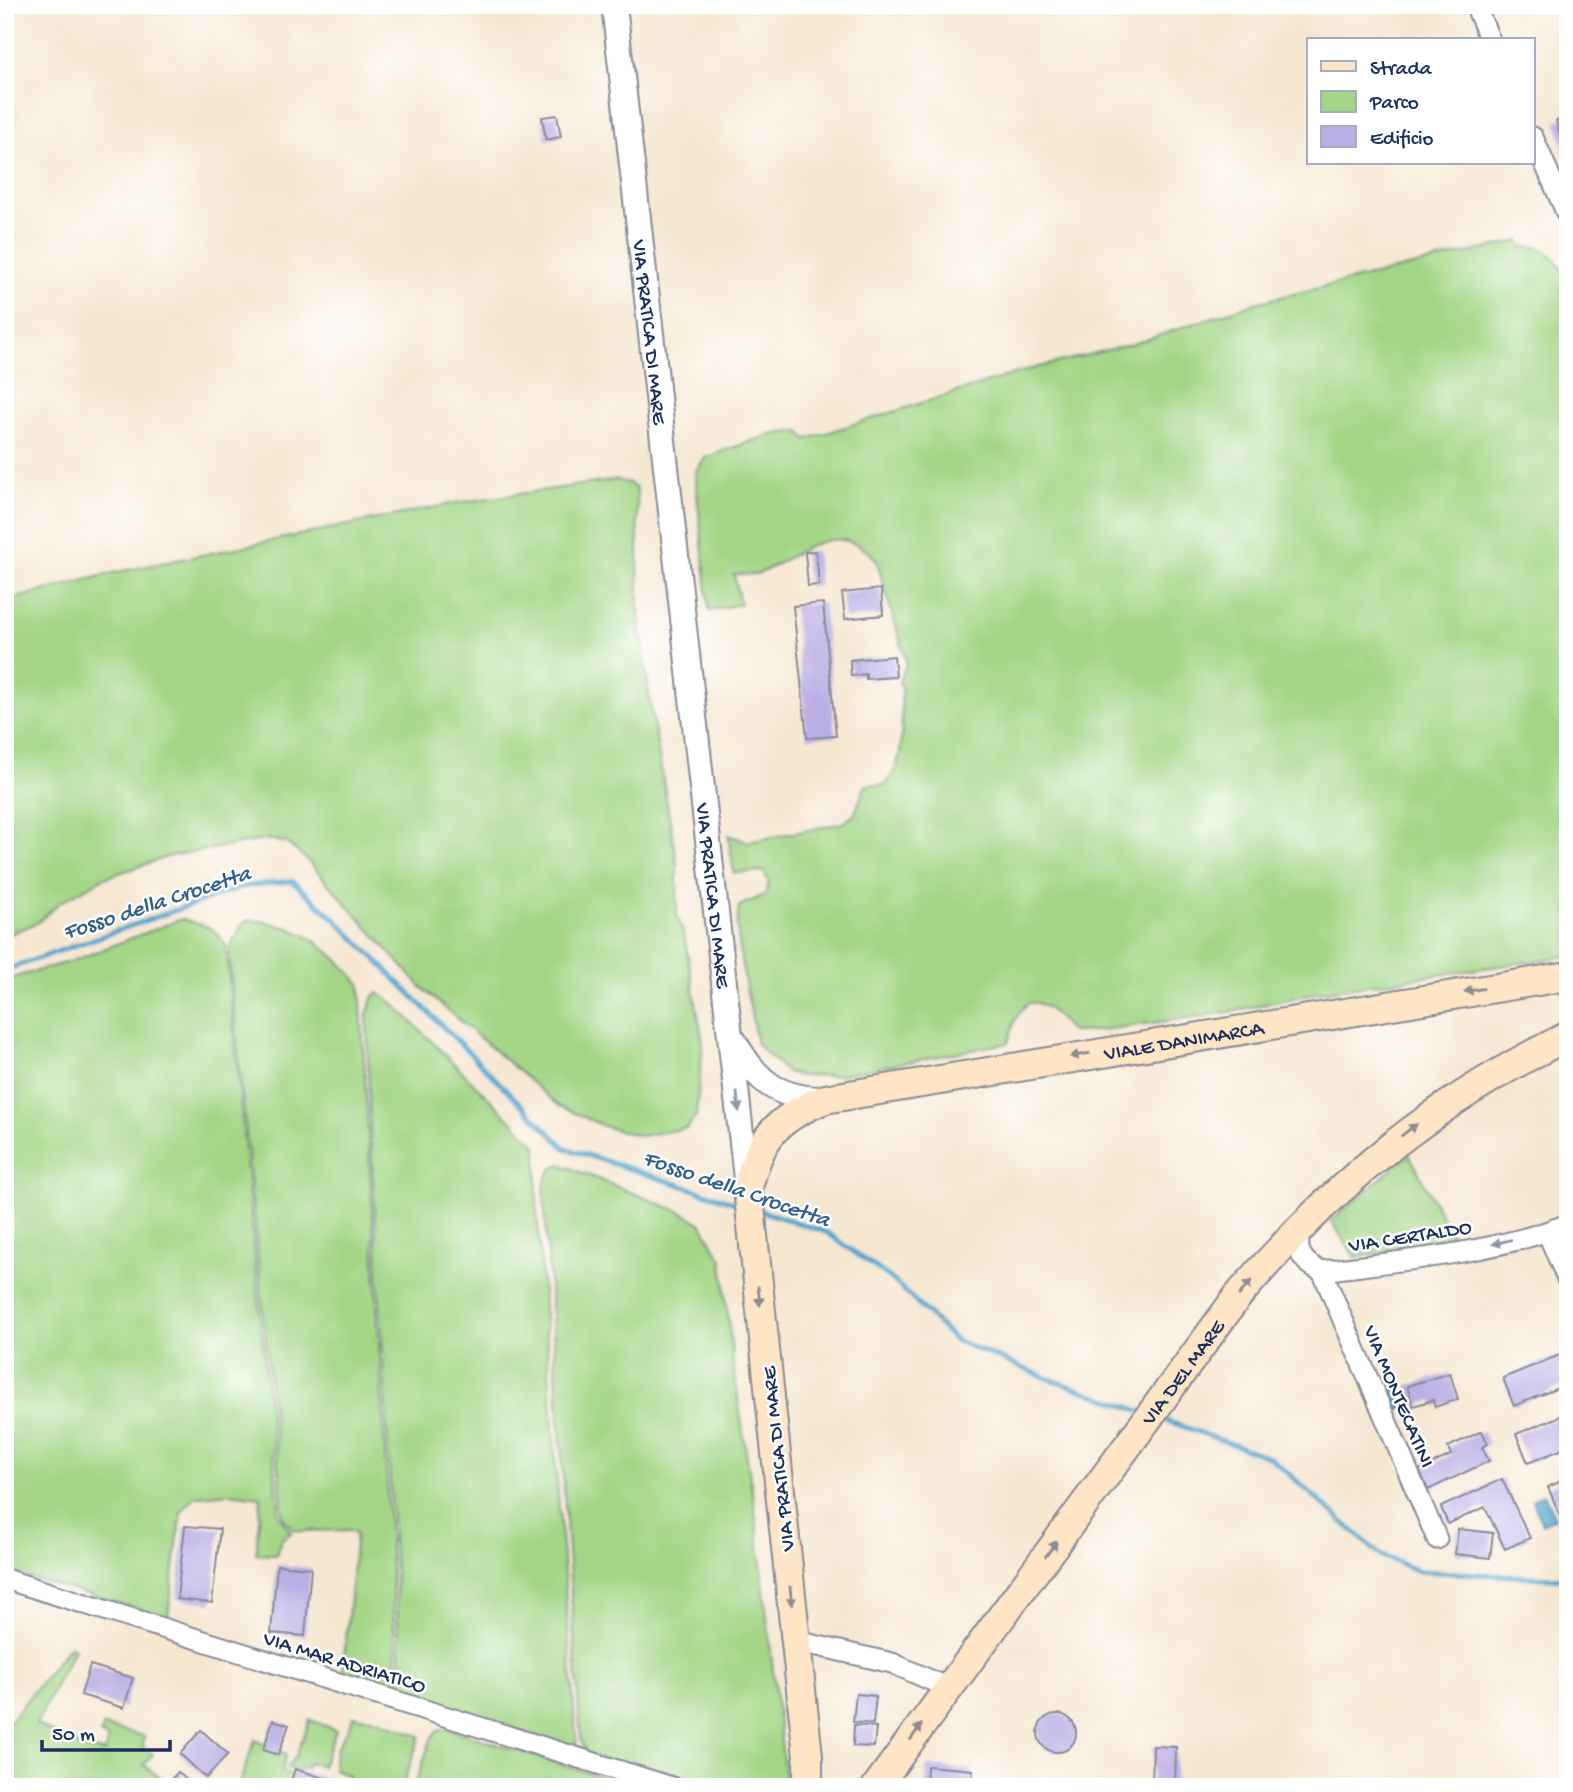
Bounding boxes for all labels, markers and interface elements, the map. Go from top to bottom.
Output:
legend [1307,38,1534,164]
text: Strada [1370,58,1433,83]
text: Parco [1369,92,1419,117]
text: Edificio [1370,128,1434,153]
street label: VIA PRATICA DI MARE [624,238,670,427]
street label: VIA PRATICA DI MARE [688,801,734,990]
water label: Fosso della Crocetta [60,861,255,947]
one-way arrow [1462,985,1484,996]
street label: VIALE DANIMARCA [1102,1017,1268,1069]
one-way arrow [1069,1050,1091,1061]
one-way arrow [733,1091,744,1113]
one-way arrow [1400,1124,1418,1138]
water label: Fosso della Crocetta [639,1146,834,1235]
street label: VIA CERTALDO [1346,1216,1474,1261]
one-way arrow [1491,1237,1513,1248]
one-way arrow [1237,1279,1252,1296]
one-way arrow [754,1286,765,1308]
street label: VIA DEL MARE [1137,1315,1233,1432]
street label: VIA MONTECATINI [1355,1322,1438,1472]
street label: VIA PRATICA DI MARE [758,1364,803,1553]
one-way arrow [1044,1540,1058,1558]
one-way arrow [786,1585,797,1607]
street label: VIA MAR ADRIATICO [259,1627,429,1701]
scale bar [42,1708,170,1752]
one-way arrow [909,1723,923,1741]
text: 50 m [52,1724,95,1749]

